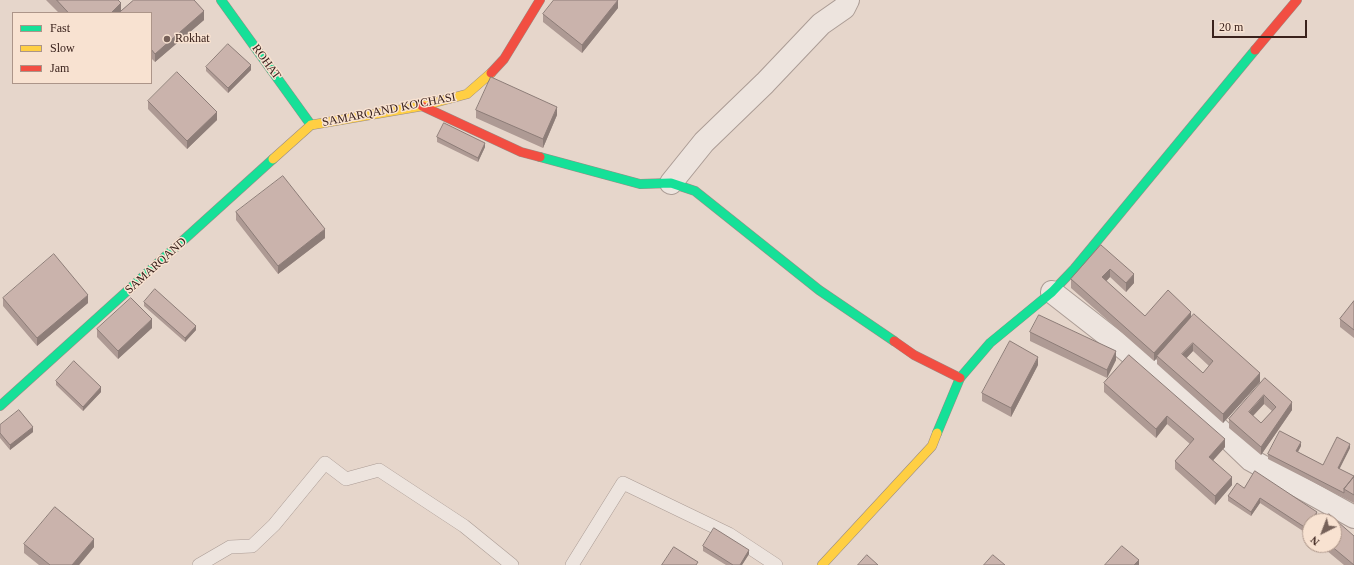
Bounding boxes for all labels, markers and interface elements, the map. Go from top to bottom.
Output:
legend [12,12,152,84]
scale bar [1214,12,1309,38]
text: 20 m [1219,20,1243,34]
text: Fast [50,21,70,35]
place label: Rokhat [175,32,210,46]
marker: Rokhat [162,34,172,44]
text: Slow [50,41,75,55]
street label: ROHAT [248,42,284,82]
text: Jam [50,61,69,75]
street label: SAMARQAND KO'CHASI [321,90,457,130]
street label: SAMARQAND [122,235,190,297]
north arrow [1302,513,1342,553]
text: N [1308,534,1322,548]

